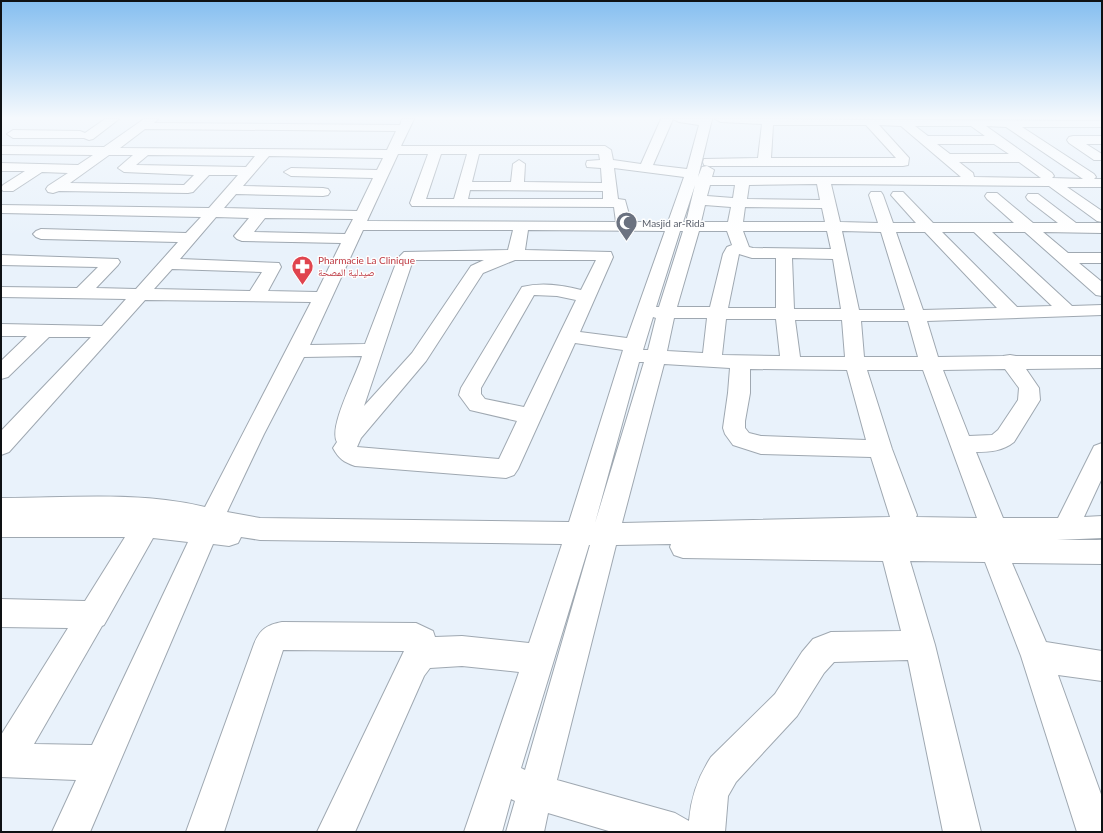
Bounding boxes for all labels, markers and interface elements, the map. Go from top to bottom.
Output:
mosque icon: Masjid ar-Rida [613,210,639,243]
place label: Masjid ar-Rida [642,217,705,229]
pharmacy icon: Pharmacie La Clinique صيدلية المصحة [290,253,316,286]
place label: Pharmacie La Clinique صيدلية المصحة [318,254,415,278]

